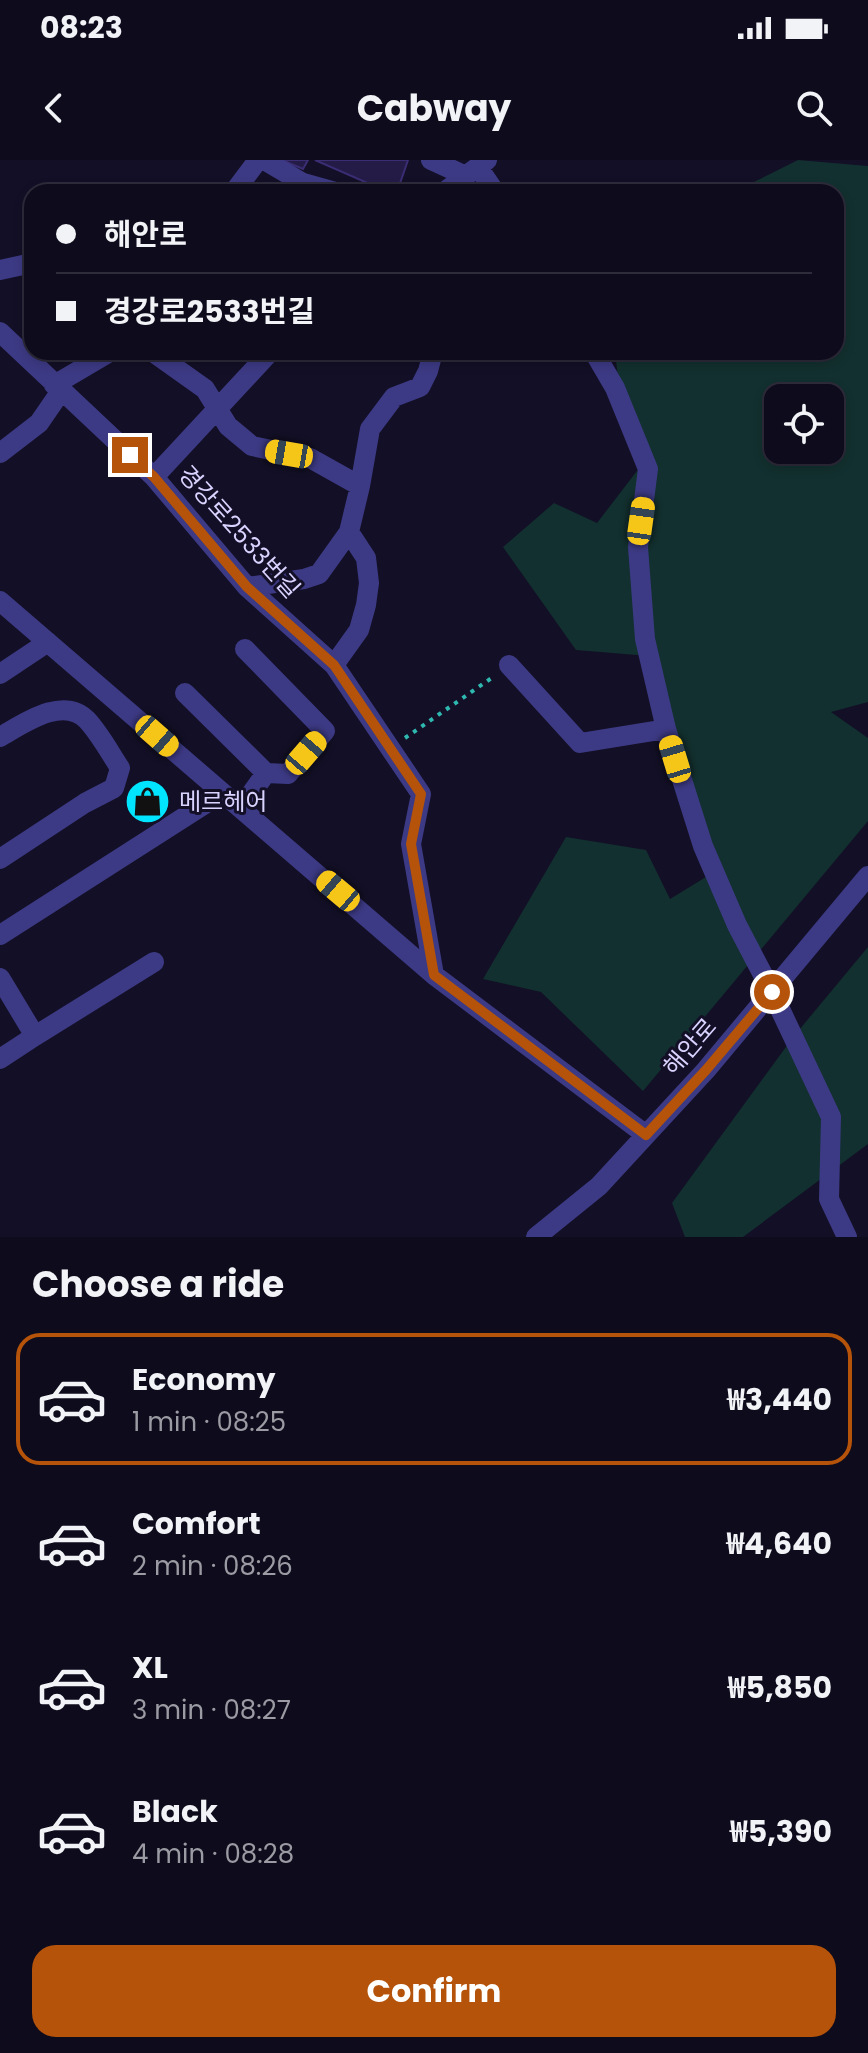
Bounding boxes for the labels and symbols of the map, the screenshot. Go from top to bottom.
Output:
route end [112,437,148,473]
car [263,438,315,470]
street label: 경강로2533번길 [171,458,308,605]
car [626,496,656,546]
car [131,711,183,761]
car [281,727,331,779]
car [657,733,693,785]
shop icon: 메르헤어 [124,778,172,826]
place label: 메르헤어 [179,785,267,818]
car [312,866,364,916]
route start [754,974,790,1010]
street label: 해안로 [655,1011,724,1082]

